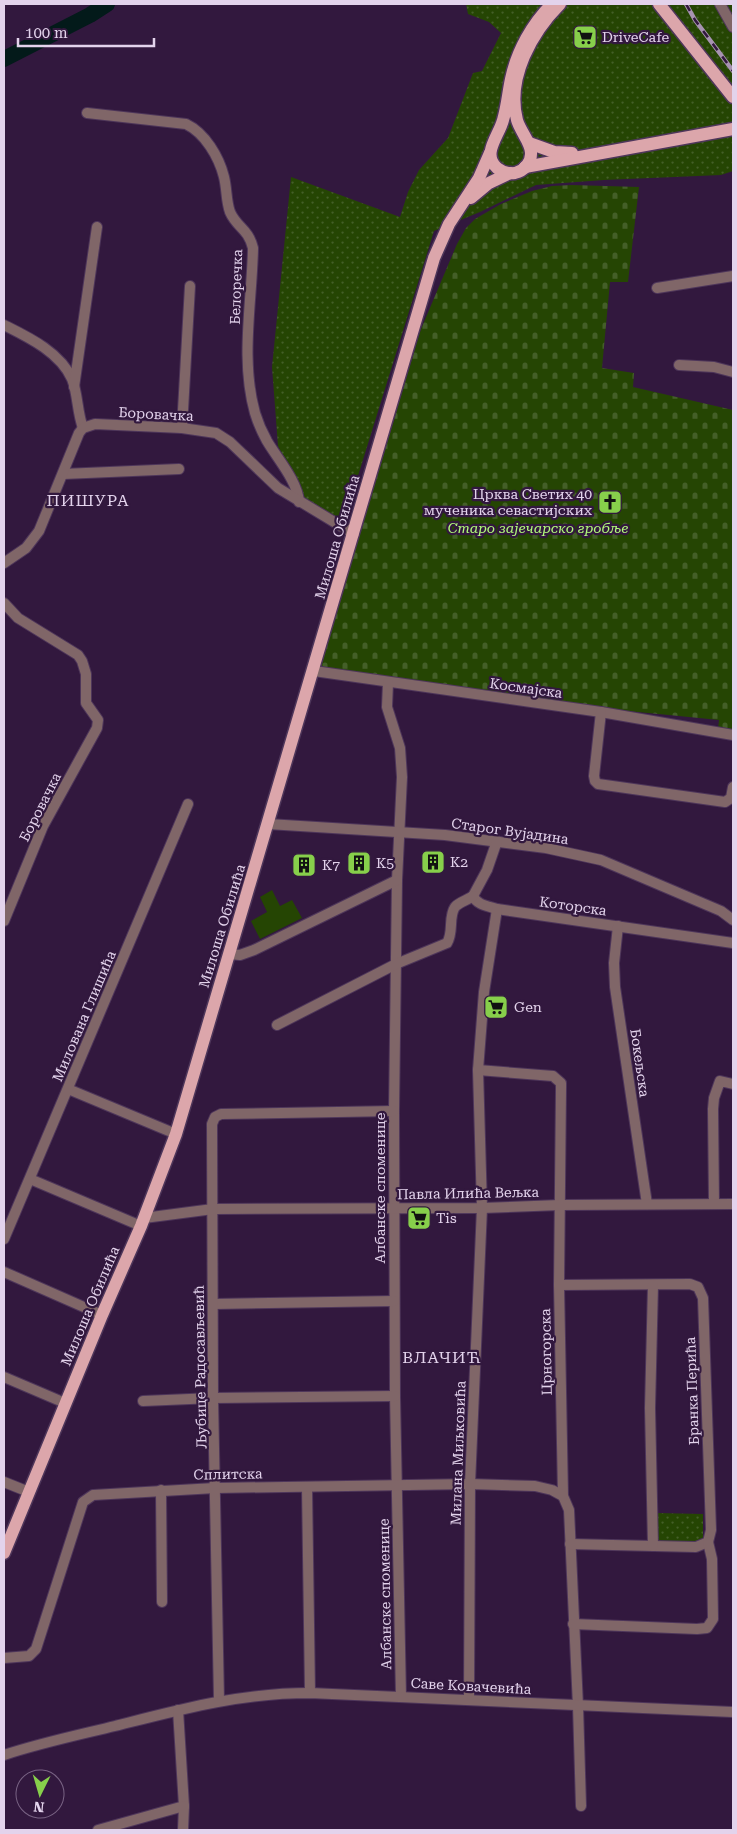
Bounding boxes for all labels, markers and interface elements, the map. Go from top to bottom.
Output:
scale bar [18,15,154,47]
text: 100 m [25,24,68,42]
supermarket icon: DriveCafe [572,24,598,50]
place label: DriveCafe [602,29,670,45]
street label: Белоречка [227,249,245,325]
street label: Боровачка [118,404,194,424]
street label: Милоша Обилића [312,473,362,601]
place label: Црква Светих 40 мученика севастијских [424,486,592,518]
church icon: Црква Светих 40 мученика севастијских [597,489,623,515]
district label: ПИШУРА [47,491,129,510]
park label: Старо зајечарско гробље [448,520,628,536]
street label: Космајска [489,675,564,701]
street label: Боровачка [16,770,64,844]
street label: Старог Вујадина [450,815,570,847]
building icon: K2 [420,849,446,875]
building icon: K5 [346,850,372,876]
building icon: K7 [291,852,317,878]
place label: K2 [450,854,468,870]
place label: K5 [376,855,394,871]
place label: K7 [322,857,340,873]
street label: Милоша Обилића [196,862,249,990]
street label: Которска [538,893,608,919]
street label: Милована Глишића [49,948,119,1084]
supermarket icon: Gen [483,994,509,1020]
place label: Gen [514,999,542,1015]
street label: Бокељска [627,1028,653,1099]
street label: Албанске споменице [372,1112,388,1264]
street label: Павла Илића Вељка [397,1184,539,1202]
supermarket icon: Tis [406,1205,432,1231]
place label: Tis [436,1210,457,1226]
street label: Милоша Обилића [58,1243,123,1368]
street label: Љубице Радосављевић [191,1285,209,1449]
street label: Црногорска [537,1308,555,1396]
street label: Бранка Перића [682,1336,702,1445]
district label: ВЛАЧИЋ [402,1348,482,1367]
street label: Милана Миљковића [447,1380,469,1526]
street label: Сплитска [193,1465,263,1483]
street label: Албанске споменице [376,1518,394,1670]
street label: Саве Ковачевића [410,1675,532,1697]
north arrow [15,1769,65,1819]
text: N [33,1798,45,1815]

